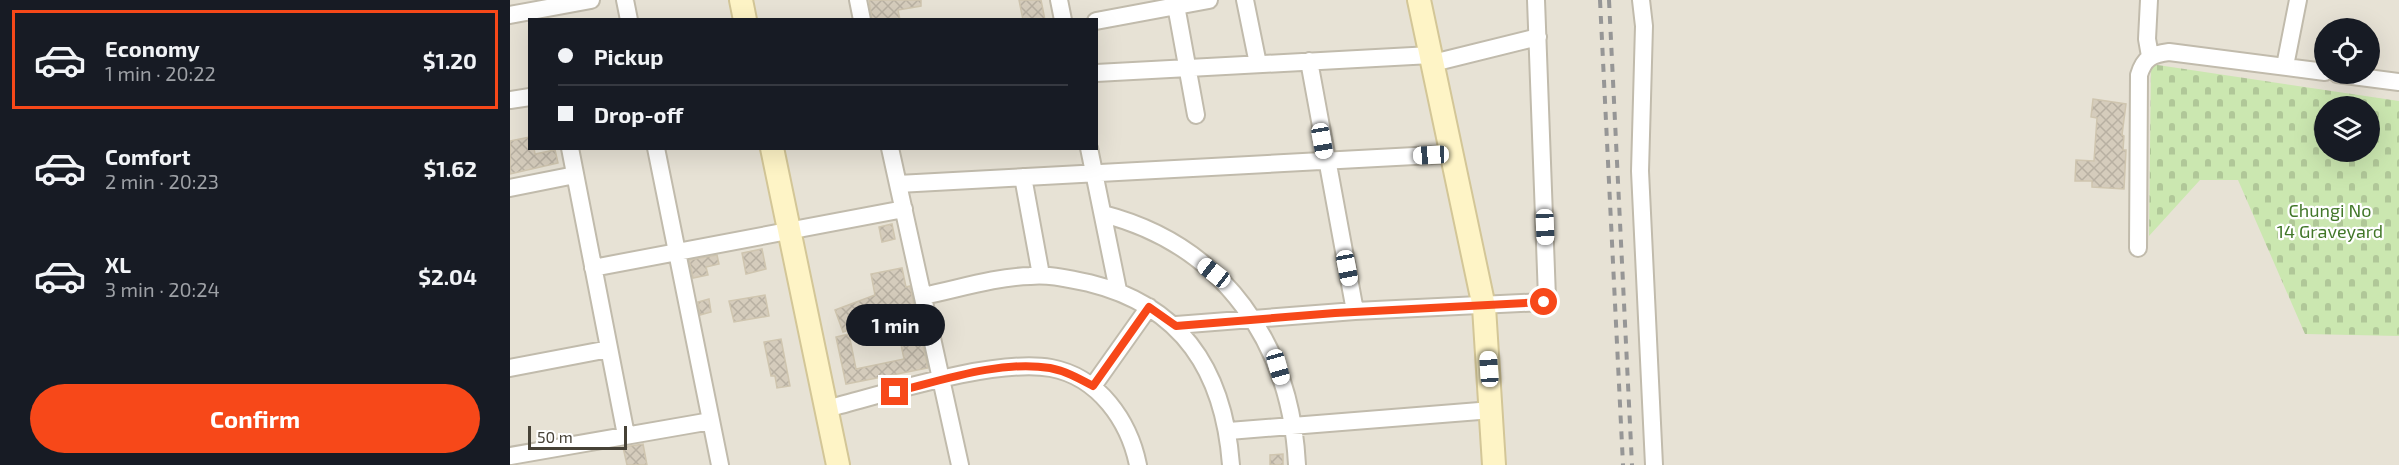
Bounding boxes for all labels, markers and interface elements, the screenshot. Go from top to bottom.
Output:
map controls [2314,18,2380,162]
button: locate [2314,18,2380,84]
icon: car [33,33,87,87]
text: Economy [105,35,200,61]
text: Pickup [594,43,663,69]
text: $1.20 [423,47,477,73]
text: 1 min · 20:22 [105,61,216,85]
button: layers [2314,96,2380,162]
text: Drop-off [594,101,683,127]
car [1310,122,1334,160]
icon: car [33,141,87,195]
text: Comfort [105,143,190,169]
car [1413,145,1449,165]
text: $1.62 [424,155,477,181]
text: 2 min · 20:23 [105,169,219,193]
park label: Chungi No 14 Graveyard [2277,199,2383,242]
car [1535,209,1555,245]
icon: car [33,249,87,303]
car [1335,249,1359,287]
text: XL [105,251,131,277]
car [1194,255,1234,291]
text: $2.04 [418,263,477,289]
text: 3 min · 20:24 [105,277,220,301]
route start [1530,288,1557,315]
callout: 1 min [846,305,944,347]
text: 1 min [871,313,920,337]
car [1264,347,1292,387]
car [1479,350,1499,388]
route end [881,378,908,405]
button: Confirm [30,384,480,453]
scale bar [528,423,627,450]
text: 50 m [537,427,573,446]

